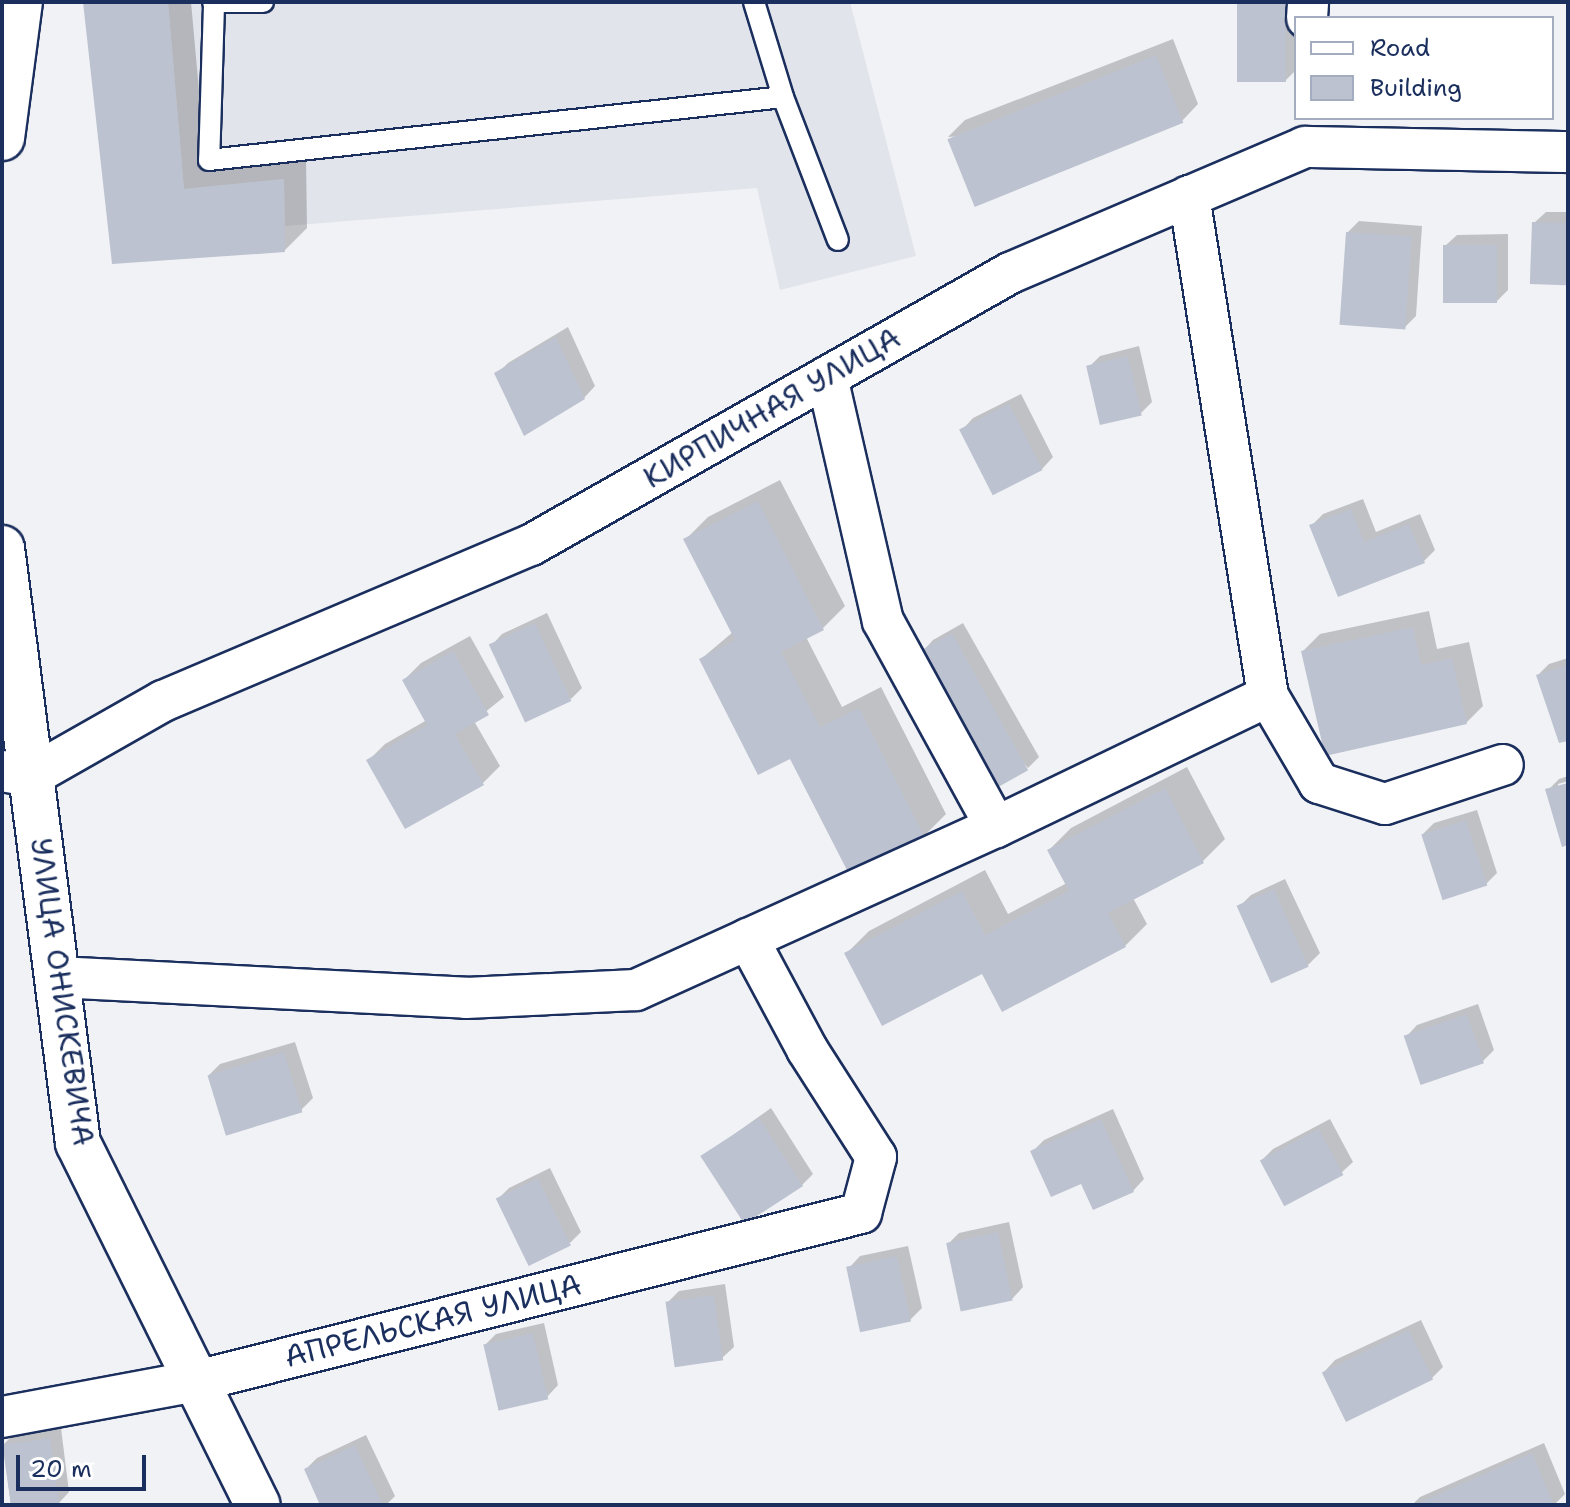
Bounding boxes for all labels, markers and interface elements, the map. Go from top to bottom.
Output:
legend [1294,16,1554,120]
text: Road [1370,32,1430,64]
text: Building [1370,72,1462,104]
street label: КИРПИЧНАЯ УЛИЦА [637,320,907,496]
street label: УЛИЦА ОНИСКЕВИЧА [23,836,101,1148]
street label: АПРЕЛЬСКАЯ УЛИЦА [281,1267,585,1375]
scale bar [20,1439,150,1489]
text: 20 m [30,1453,92,1485]

